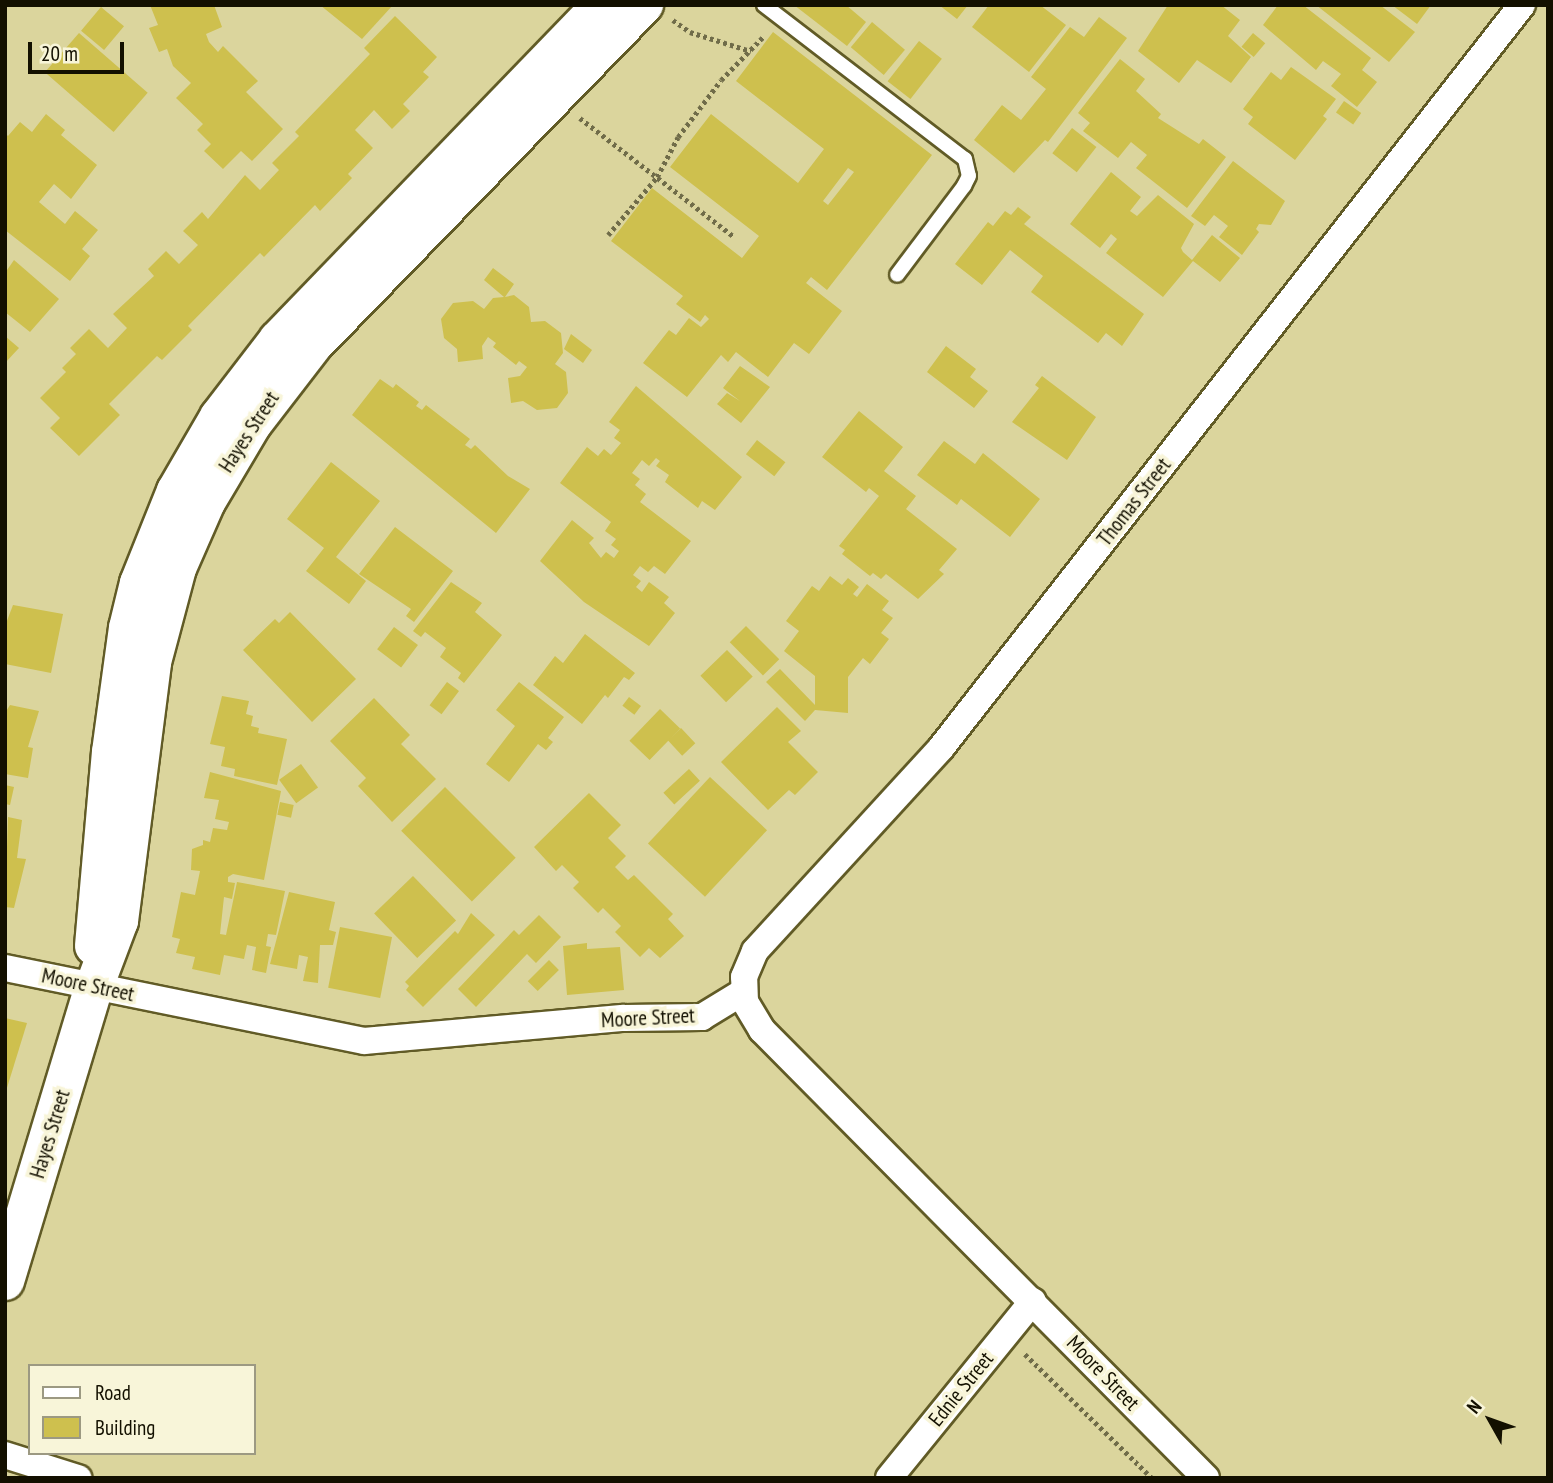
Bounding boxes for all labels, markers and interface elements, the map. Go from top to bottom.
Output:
scale bar [32,28,128,72]
text: 20 m [41,40,78,67]
street label: Hayes Street [214,387,284,477]
street label: Thomas Street [1092,453,1176,551]
street label: Moore Street [39,963,137,1007]
street label: Moore Street [600,1003,696,1033]
street label: Hayes Street [25,1087,75,1181]
street label: Moore Street [1061,1330,1145,1416]
street label: Ednie Street [923,1347,999,1431]
legend [28,1364,256,1455]
text: Road [95,1379,131,1406]
north arrow [1455,1385,1525,1455]
text: N [1461,1395,1486,1418]
text: Building [95,1414,155,1441]

